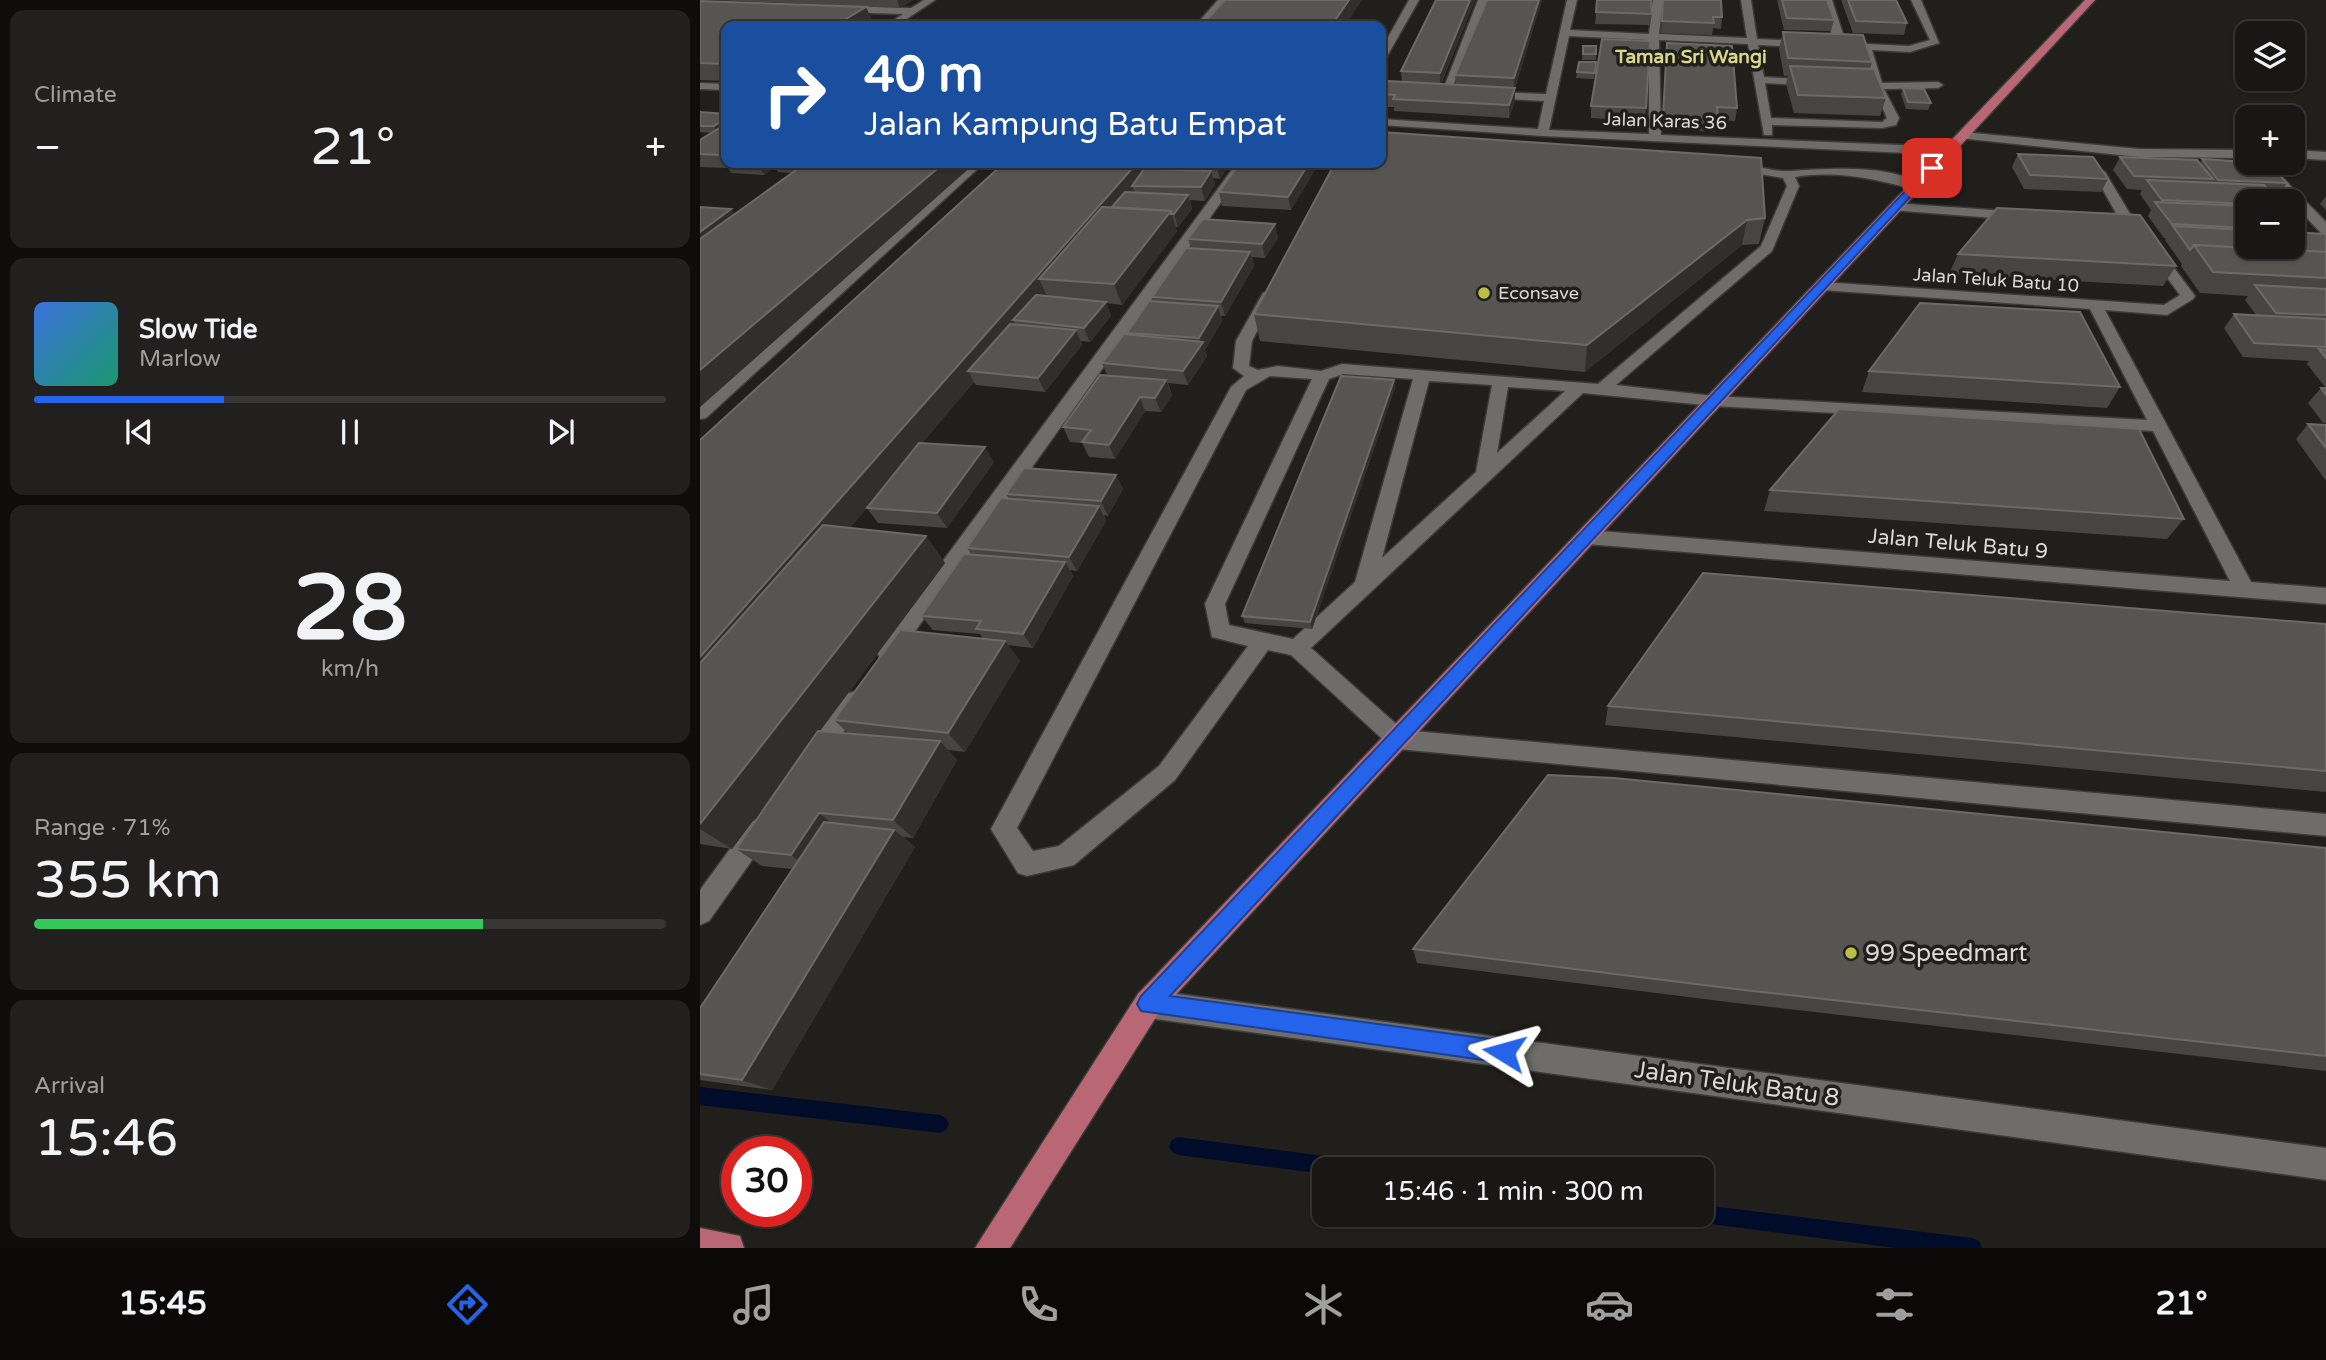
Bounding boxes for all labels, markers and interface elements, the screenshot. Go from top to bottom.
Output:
map controls [2235,21,2305,259]
button: layers [2235,21,2305,91]
text: 40 m [864,46,983,105]
district label: Taman Sri Wangi [1614,46,1767,69]
icon: right [749,49,840,140]
text: Climate [34,81,117,109]
button: + [2235,105,2305,175]
text: Jalan Kampung Batu Empat [864,106,1287,144]
street label: Jalan Karas 36 [1603,108,1727,134]
text: 21° [310,116,395,179]
text: − [34,125,61,171]
text: + [645,125,666,171]
pin [1902,138,1962,198]
icon: arrive [1913,149,1951,187]
button: − [2235,189,2305,259]
street label: Jalan Teluk Batu 10 [1912,263,2080,297]
place label: Econsave [1498,282,1579,304]
marker: Econsave [1476,285,1492,301]
text: Slow Tide [139,314,257,345]
text: Marlow [139,345,221,373]
icon: previous [120,413,158,451]
icon: pause [331,413,369,451]
icon: next [542,413,580,451]
street label: Jalan Teluk Batu 9 [1867,524,2049,564]
text: 28 [293,554,407,664]
text: km/h [321,655,379,683]
text: Range · 71% [34,814,170,842]
text: 355 km [34,849,222,912]
place label: 99 Speedmart [1865,939,2027,968]
marker: 99 Speedmart [1843,945,1859,961]
position arrow [1467,1015,1541,1089]
street label: Jalan Teluk Batu 8 [1633,1055,1841,1113]
text: Arrival [34,1072,105,1100]
text: 15:46 [34,1107,178,1170]
speed limit sign: 30 [721,1136,812,1227]
text: 15:46 · 1 min · 300 m [1382,1176,1644,1207]
icon: directions [443,1280,492,1329]
icon: music [729,1280,778,1329]
icon: phone [1014,1280,1063,1329]
icon: climate [1299,1280,1348,1329]
icon: car [1585,1280,1634,1329]
icon: filters [1870,1280,1919,1329]
text: 15:45 [118,1285,207,1323]
text: 21° [2155,1285,2208,1323]

